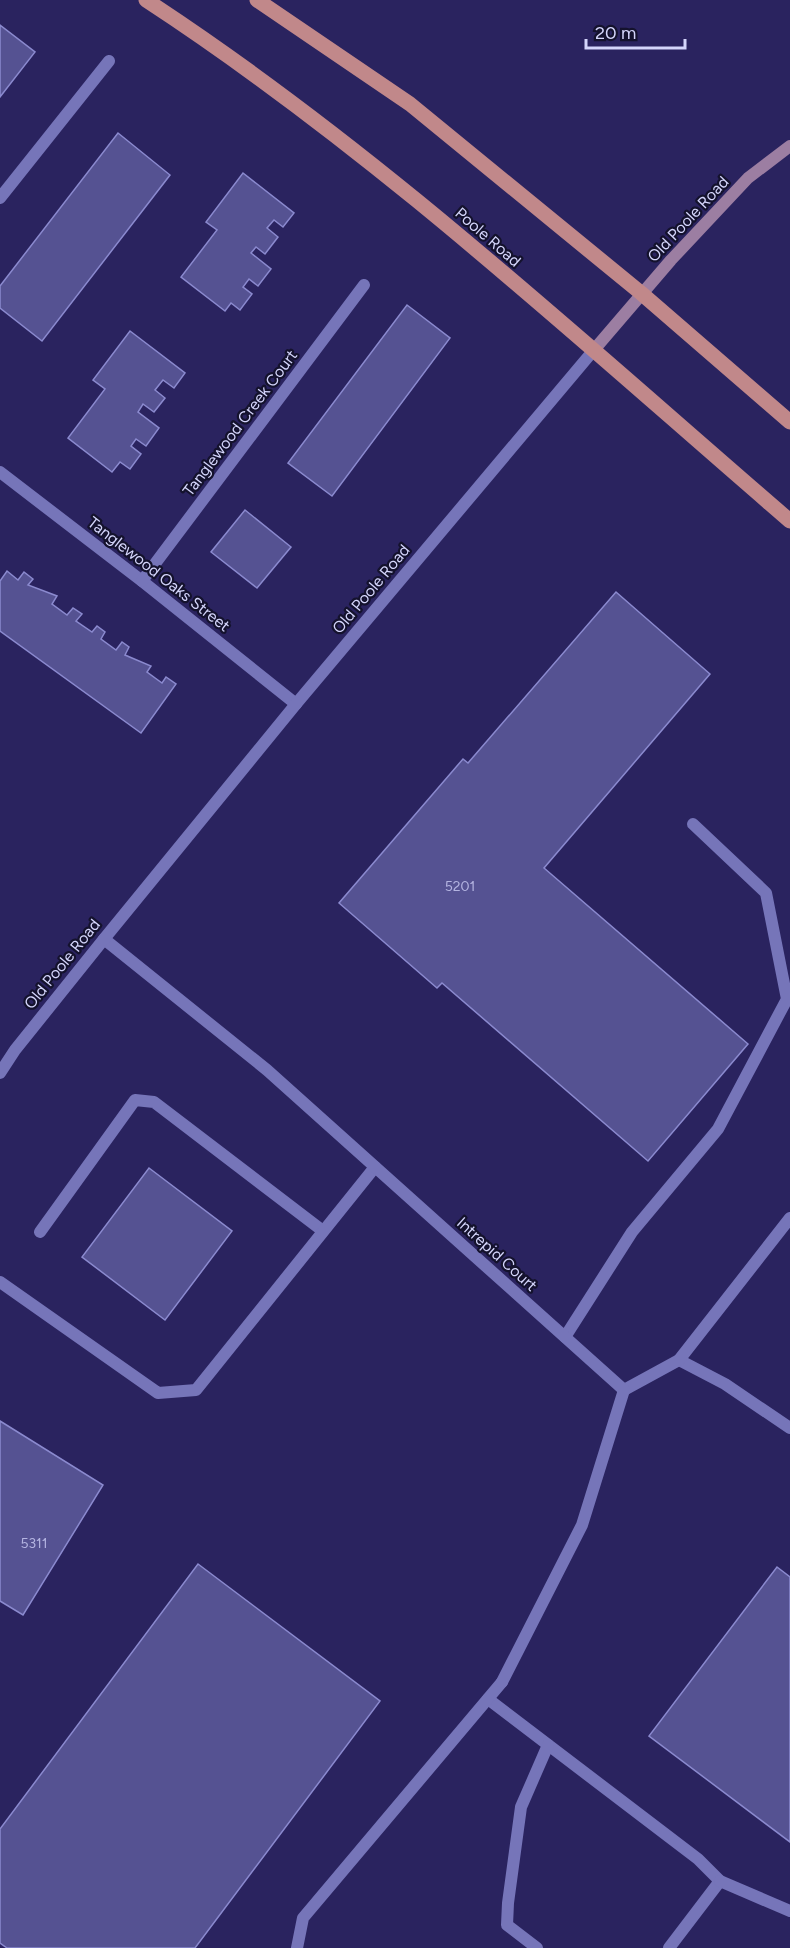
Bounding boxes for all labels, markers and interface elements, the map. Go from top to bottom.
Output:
scale bar [586,12,685,50]
text: 20 m [595,22,636,44]
street label: Old Poole Road [644,172,732,266]
street label: Poole Road [451,203,525,271]
street label: Tanglewood Creek Court [179,346,301,500]
street label: Tanglewood Oaks Street [84,513,234,635]
street label: Old Poole Road [328,541,414,637]
house number: 5201 [445,878,475,895]
street label: Old Poole Road [20,915,104,1013]
street label: Intrepid Court [453,1213,541,1295]
house number: 5311 [20,1535,48,1552]

